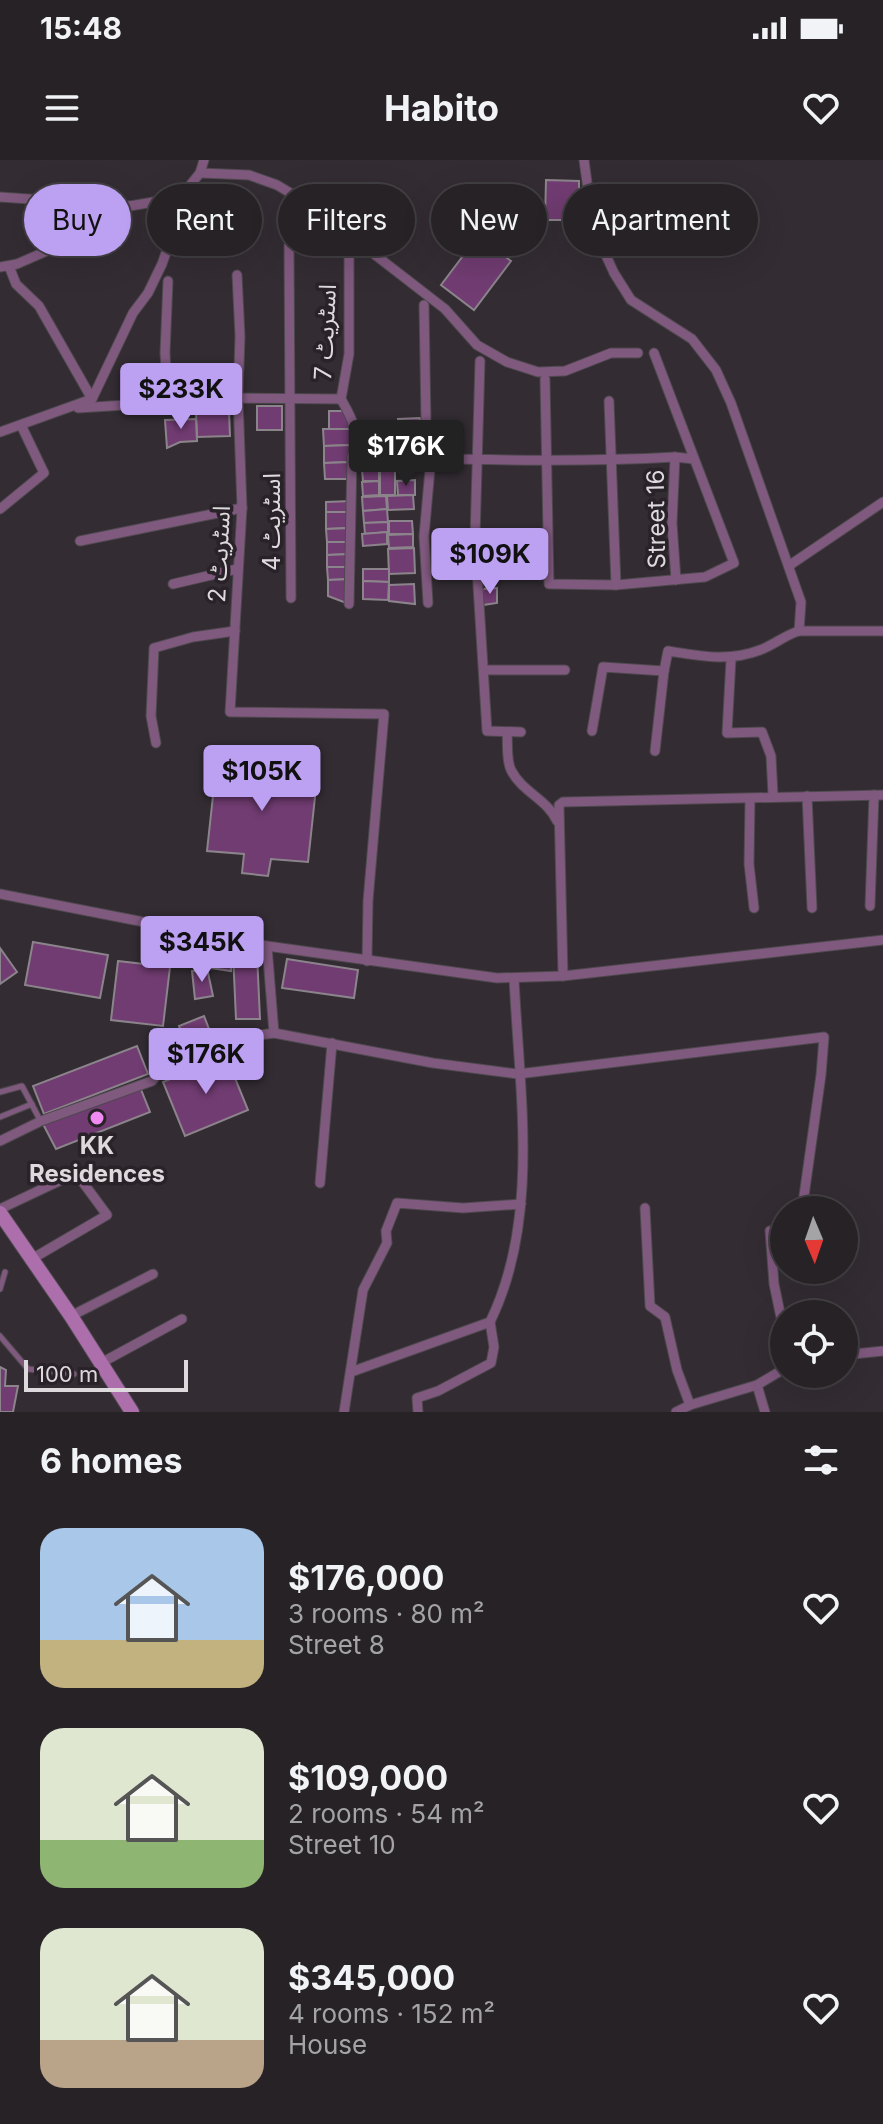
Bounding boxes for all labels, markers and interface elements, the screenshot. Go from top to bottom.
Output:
text: 15:48 [40,10,122,46]
icon: menu [40,86,84,130]
text: Habito [384,86,499,130]
icon: heart [799,86,843,130]
chip: Buy [24,184,131,256]
chip: Rent [147,184,262,256]
chip: Filters [278,184,415,256]
chip: New [431,184,547,256]
chip: Apartment [563,184,758,256]
street label: اسٹریٹ 7 [308,283,342,381]
pin: $233K [125,363,237,431]
text: $233K [138,373,224,404]
pin: $176K [350,420,462,488]
text: $176K [367,430,445,461]
street label: Street 16 [641,469,671,569]
street label: اسٹریٹ 4 [257,473,286,571]
street label: اسٹریٹ 2 [202,505,236,603]
pin: $109K [434,528,546,596]
text: $109K [449,538,531,569]
pin: $105K [206,745,318,813]
text: $105K [221,755,303,786]
pin: $345K [146,916,258,984]
text: $345K [159,926,245,957]
pin: $176K [150,1028,262,1096]
text: $176K [167,1038,245,1069]
marker: KK Residences [88,1109,106,1127]
place label: KK Residences [29,1131,165,1188]
north arrow [770,1196,858,1284]
map controls [770,1196,858,1388]
button: locate [770,1300,858,1388]
scale bar [24,1356,188,1392]
text: 100 m [36,1361,98,1387]
icon: filters [799,1438,843,1482]
text: 6 homes [40,1440,182,1481]
text: $176,000 [288,1557,444,1598]
icon: home [104,1560,200,1656]
icon: heart [799,1586,843,1630]
text: 3 rooms · 80 m² [288,1598,485,1629]
text: Street 8 [288,1629,385,1660]
text: $109,000 [288,1757,448,1798]
icon: home [104,1760,200,1856]
icon: heart [799,1786,843,1830]
text: 2 rooms · 54 m² [288,1798,485,1829]
text: Street 10 [288,1829,396,1860]
text: $345,000 [288,1957,455,1998]
icon: home [104,1960,200,2056]
icon: heart [799,1986,843,2030]
text: 4 rooms · 152 m² [288,1998,495,2029]
text: House [288,2029,367,2060]

